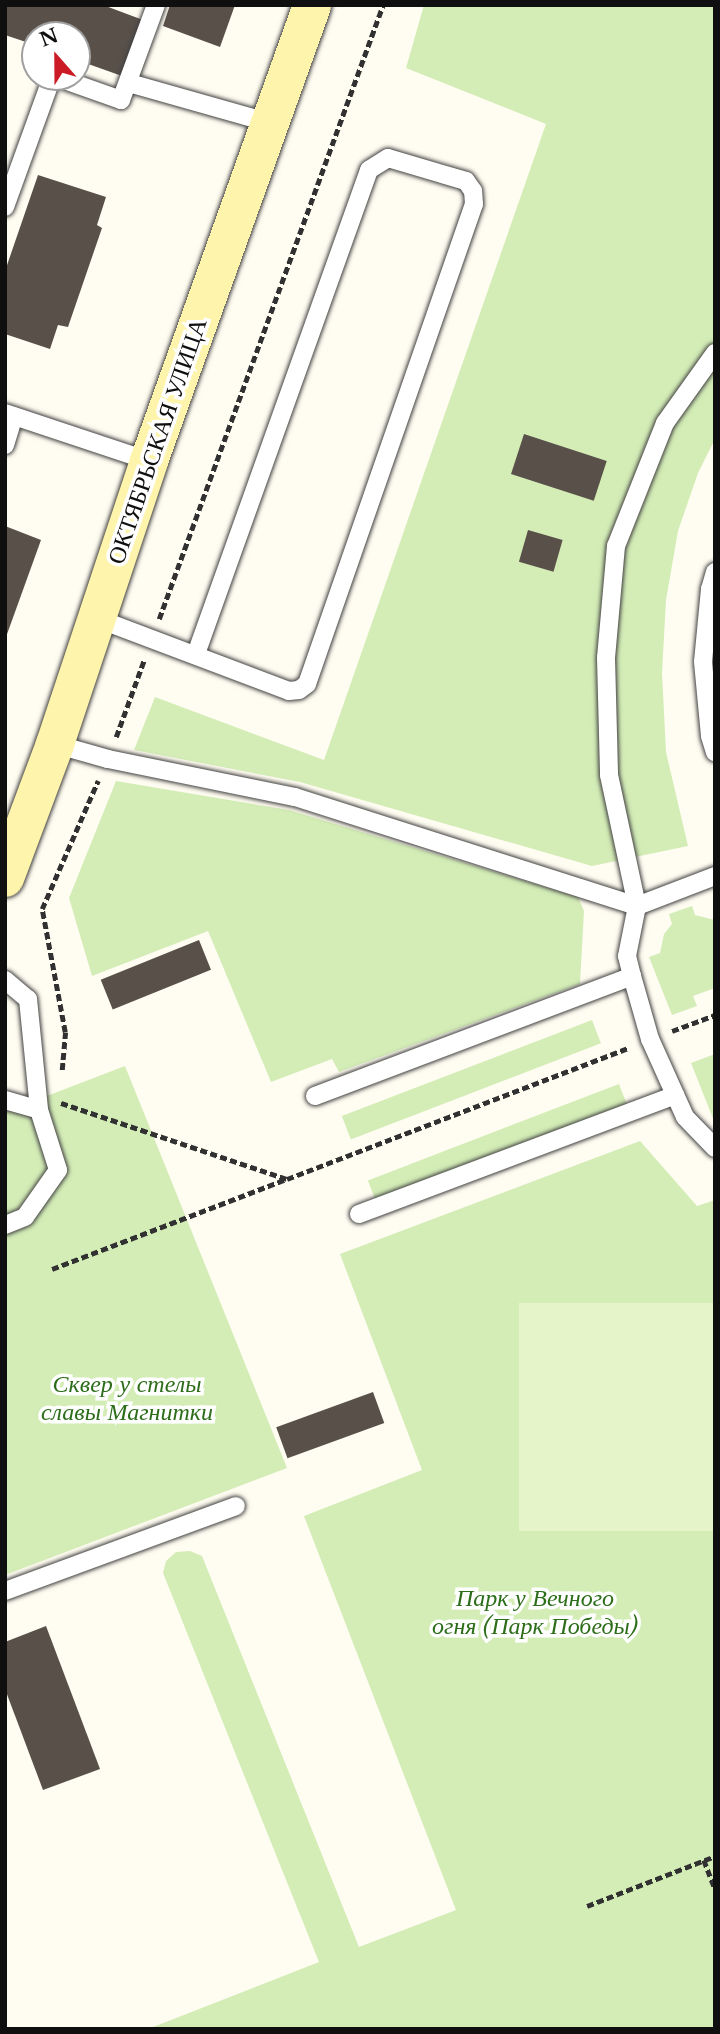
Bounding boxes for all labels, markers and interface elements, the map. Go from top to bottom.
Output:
north arrow [21,21,91,91]
text: N [37,24,61,52]
street label: ОКТЯБРЬСКАЯ УЛИЦА [101,314,213,568]
park label: Сквер у стелы славы Магнитки [41,1370,213,1426]
park label: Парк у Вечного огня (Парк Победы) [432,1584,638,1640]

